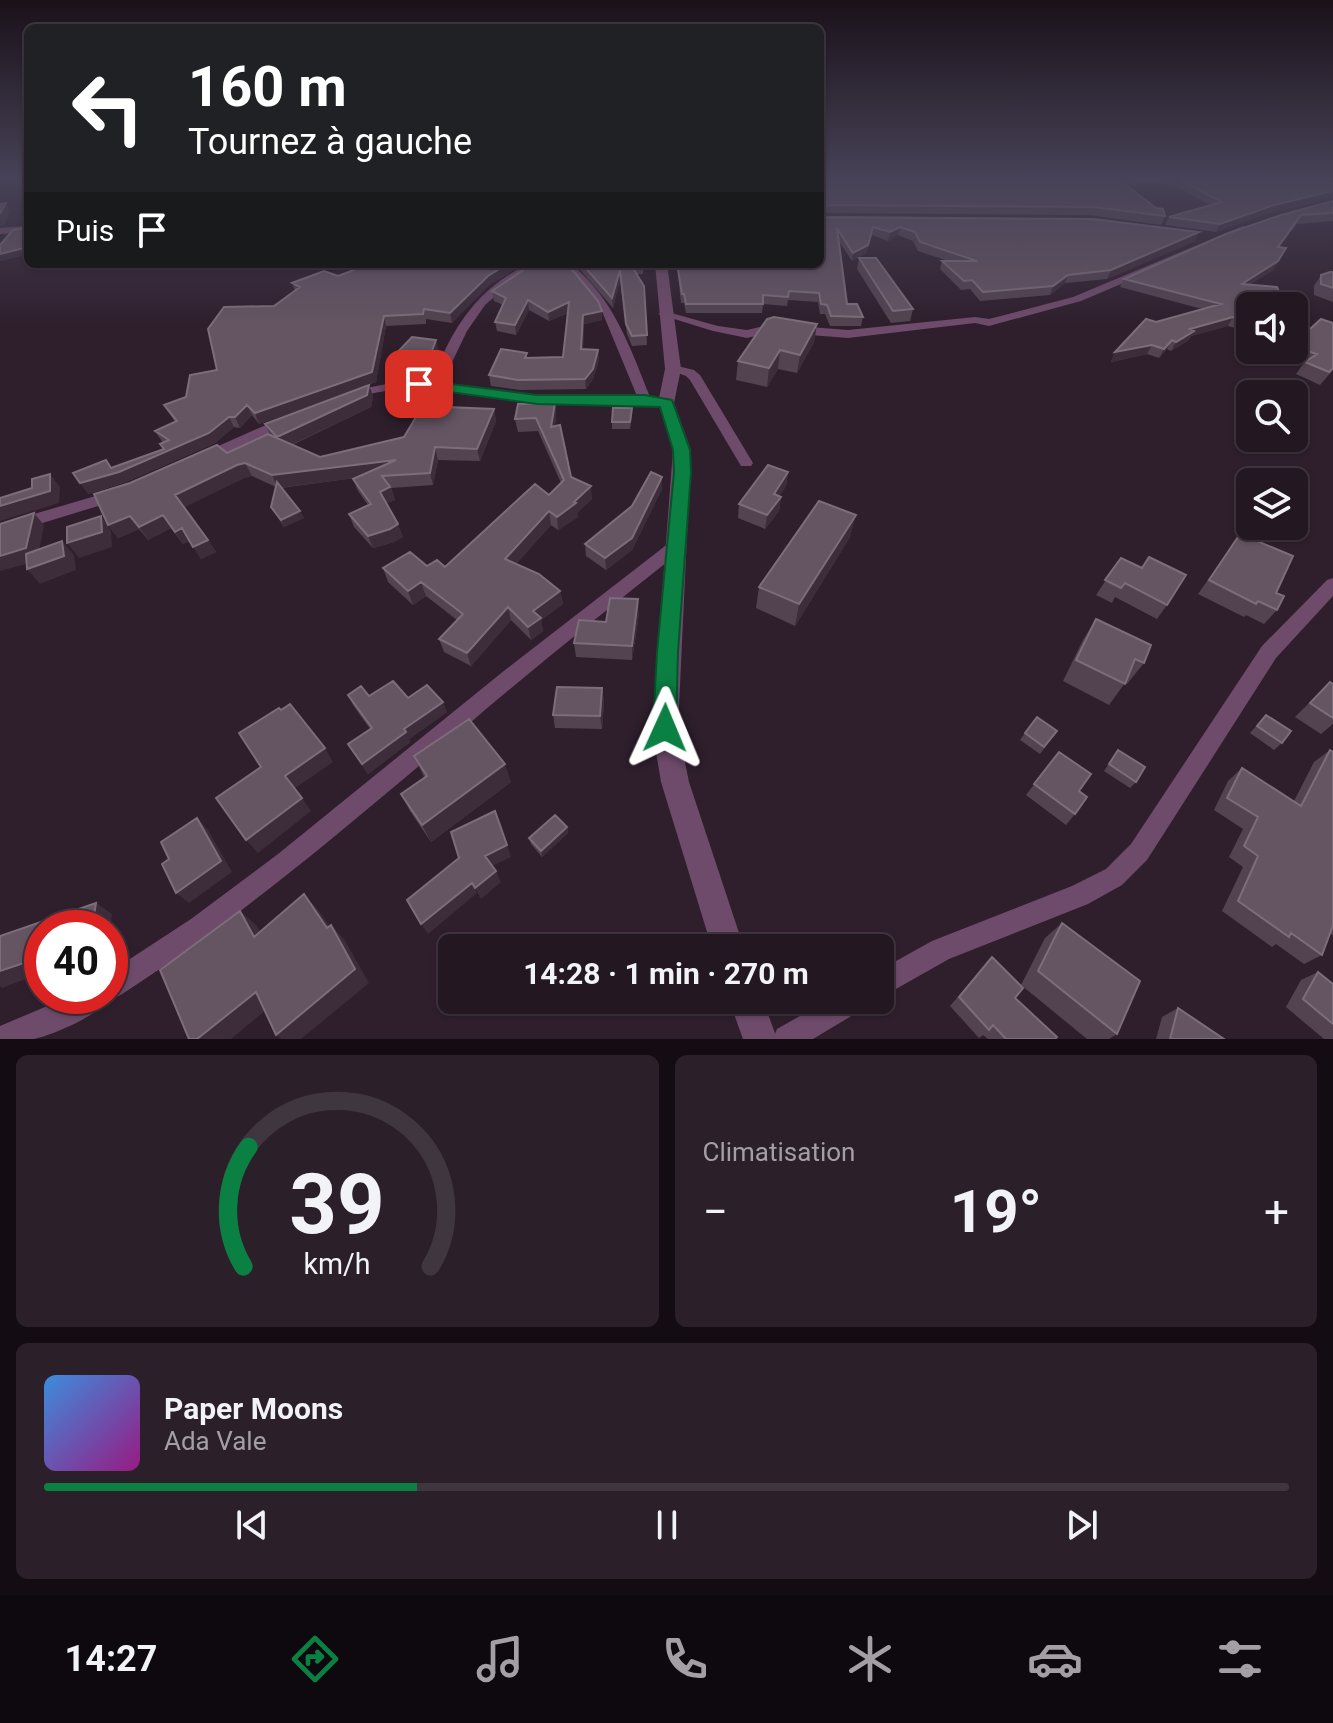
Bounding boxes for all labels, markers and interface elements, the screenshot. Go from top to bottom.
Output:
text: 160 m [188,54,347,120]
icon: left [56,56,160,160]
text: Tournez à gauche [188,121,472,163]
icon: arrive [130,208,174,252]
text: Puis [56,213,114,248]
map controls [1236,292,1308,540]
button: sound [1236,292,1308,364]
pin [385,350,453,418]
icon: arrive [397,362,441,406]
button: search [1236,380,1308,452]
button: layers [1236,468,1308,540]
position arrow [623,686,707,770]
speed limit sign: 40 [24,910,128,1014]
text: 14:28 · 1 min · 270 m [523,956,809,991]
text: Climatisation [703,1137,855,1167]
text: 39 [290,1156,385,1253]
text: 19° [950,1176,1042,1247]
text: − [703,1186,728,1238]
text: + [1264,1186,1289,1238]
text: km/h [304,1247,371,1281]
text: Paper Moons [164,1391,343,1426]
text: Ada Vale [164,1426,266,1456]
icon: previous [230,1503,274,1547]
icon: pause [645,1503,689,1547]
icon: next [1060,1503,1104,1547]
icon: directions [287,1631,343,1687]
icon: music [472,1631,528,1687]
icon: phone [657,1631,713,1687]
icon: climate [842,1631,898,1687]
icon: car [1027,1631,1083,1687]
icon: filters [1212,1631,1268,1687]
text: 14:27 [65,1638,157,1680]

